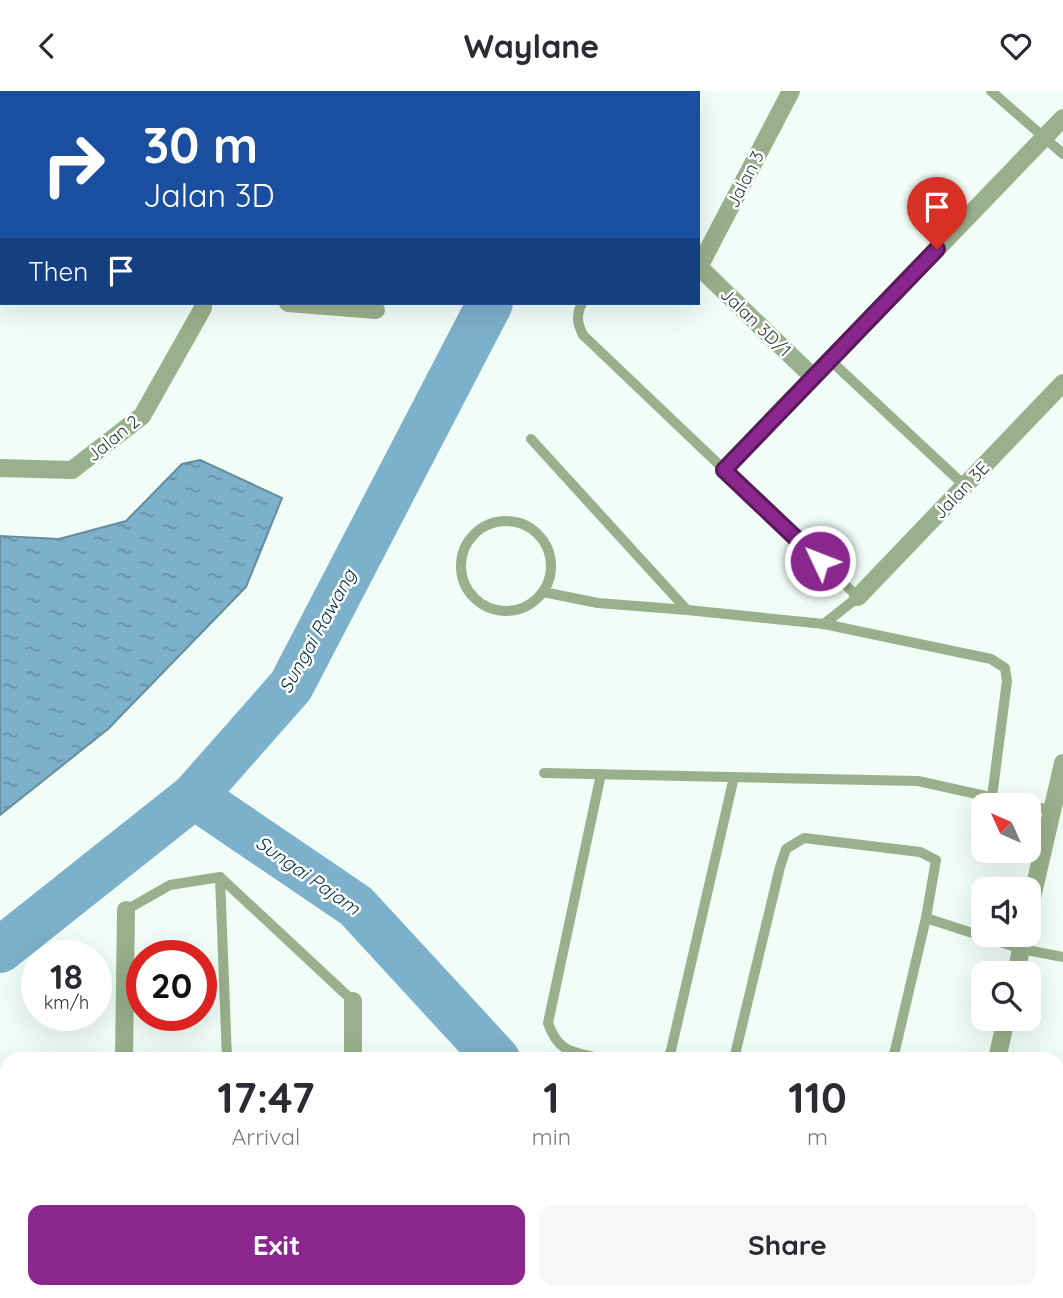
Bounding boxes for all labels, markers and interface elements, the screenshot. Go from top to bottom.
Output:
text: Waylane [464,26,599,66]
icon: back [28,27,66,65]
icon: heart [997,27,1035,65]
text: 30 m [143,114,258,175]
icon: right [28,119,119,210]
street label: Jalan 3 [721,147,769,211]
text: Jalan 3D [143,175,274,215]
pin [907,177,967,249]
icon: arrive [918,188,956,226]
icon: arrive [102,252,140,290]
text: Then [28,255,88,288]
street label: Jalan 3D/1 [716,282,796,362]
street label: Jalan 2 [82,410,144,466]
street label: Jalan 3E [928,456,994,524]
position arrow [783,524,857,598]
water label: Sungai Rawang [273,564,361,697]
north arrow [971,793,1041,863]
map controls [971,793,1041,1031]
water label: Sungai Pajam [251,830,365,920]
button: sound [971,877,1041,947]
speed limit sign: 20 [126,940,217,1031]
text: 18 [50,954,83,998]
button: search [971,961,1041,1031]
text: km/h [44,991,89,1014]
text: 17:47 [217,1071,315,1124]
text: 1 [543,1071,560,1124]
text: 110 [788,1071,847,1124]
text: Arrival [231,1122,300,1151]
text: min [532,1122,571,1151]
text: m [807,1122,828,1151]
button: Exit [28,1205,525,1285]
button: Share [539,1205,1036,1285]

